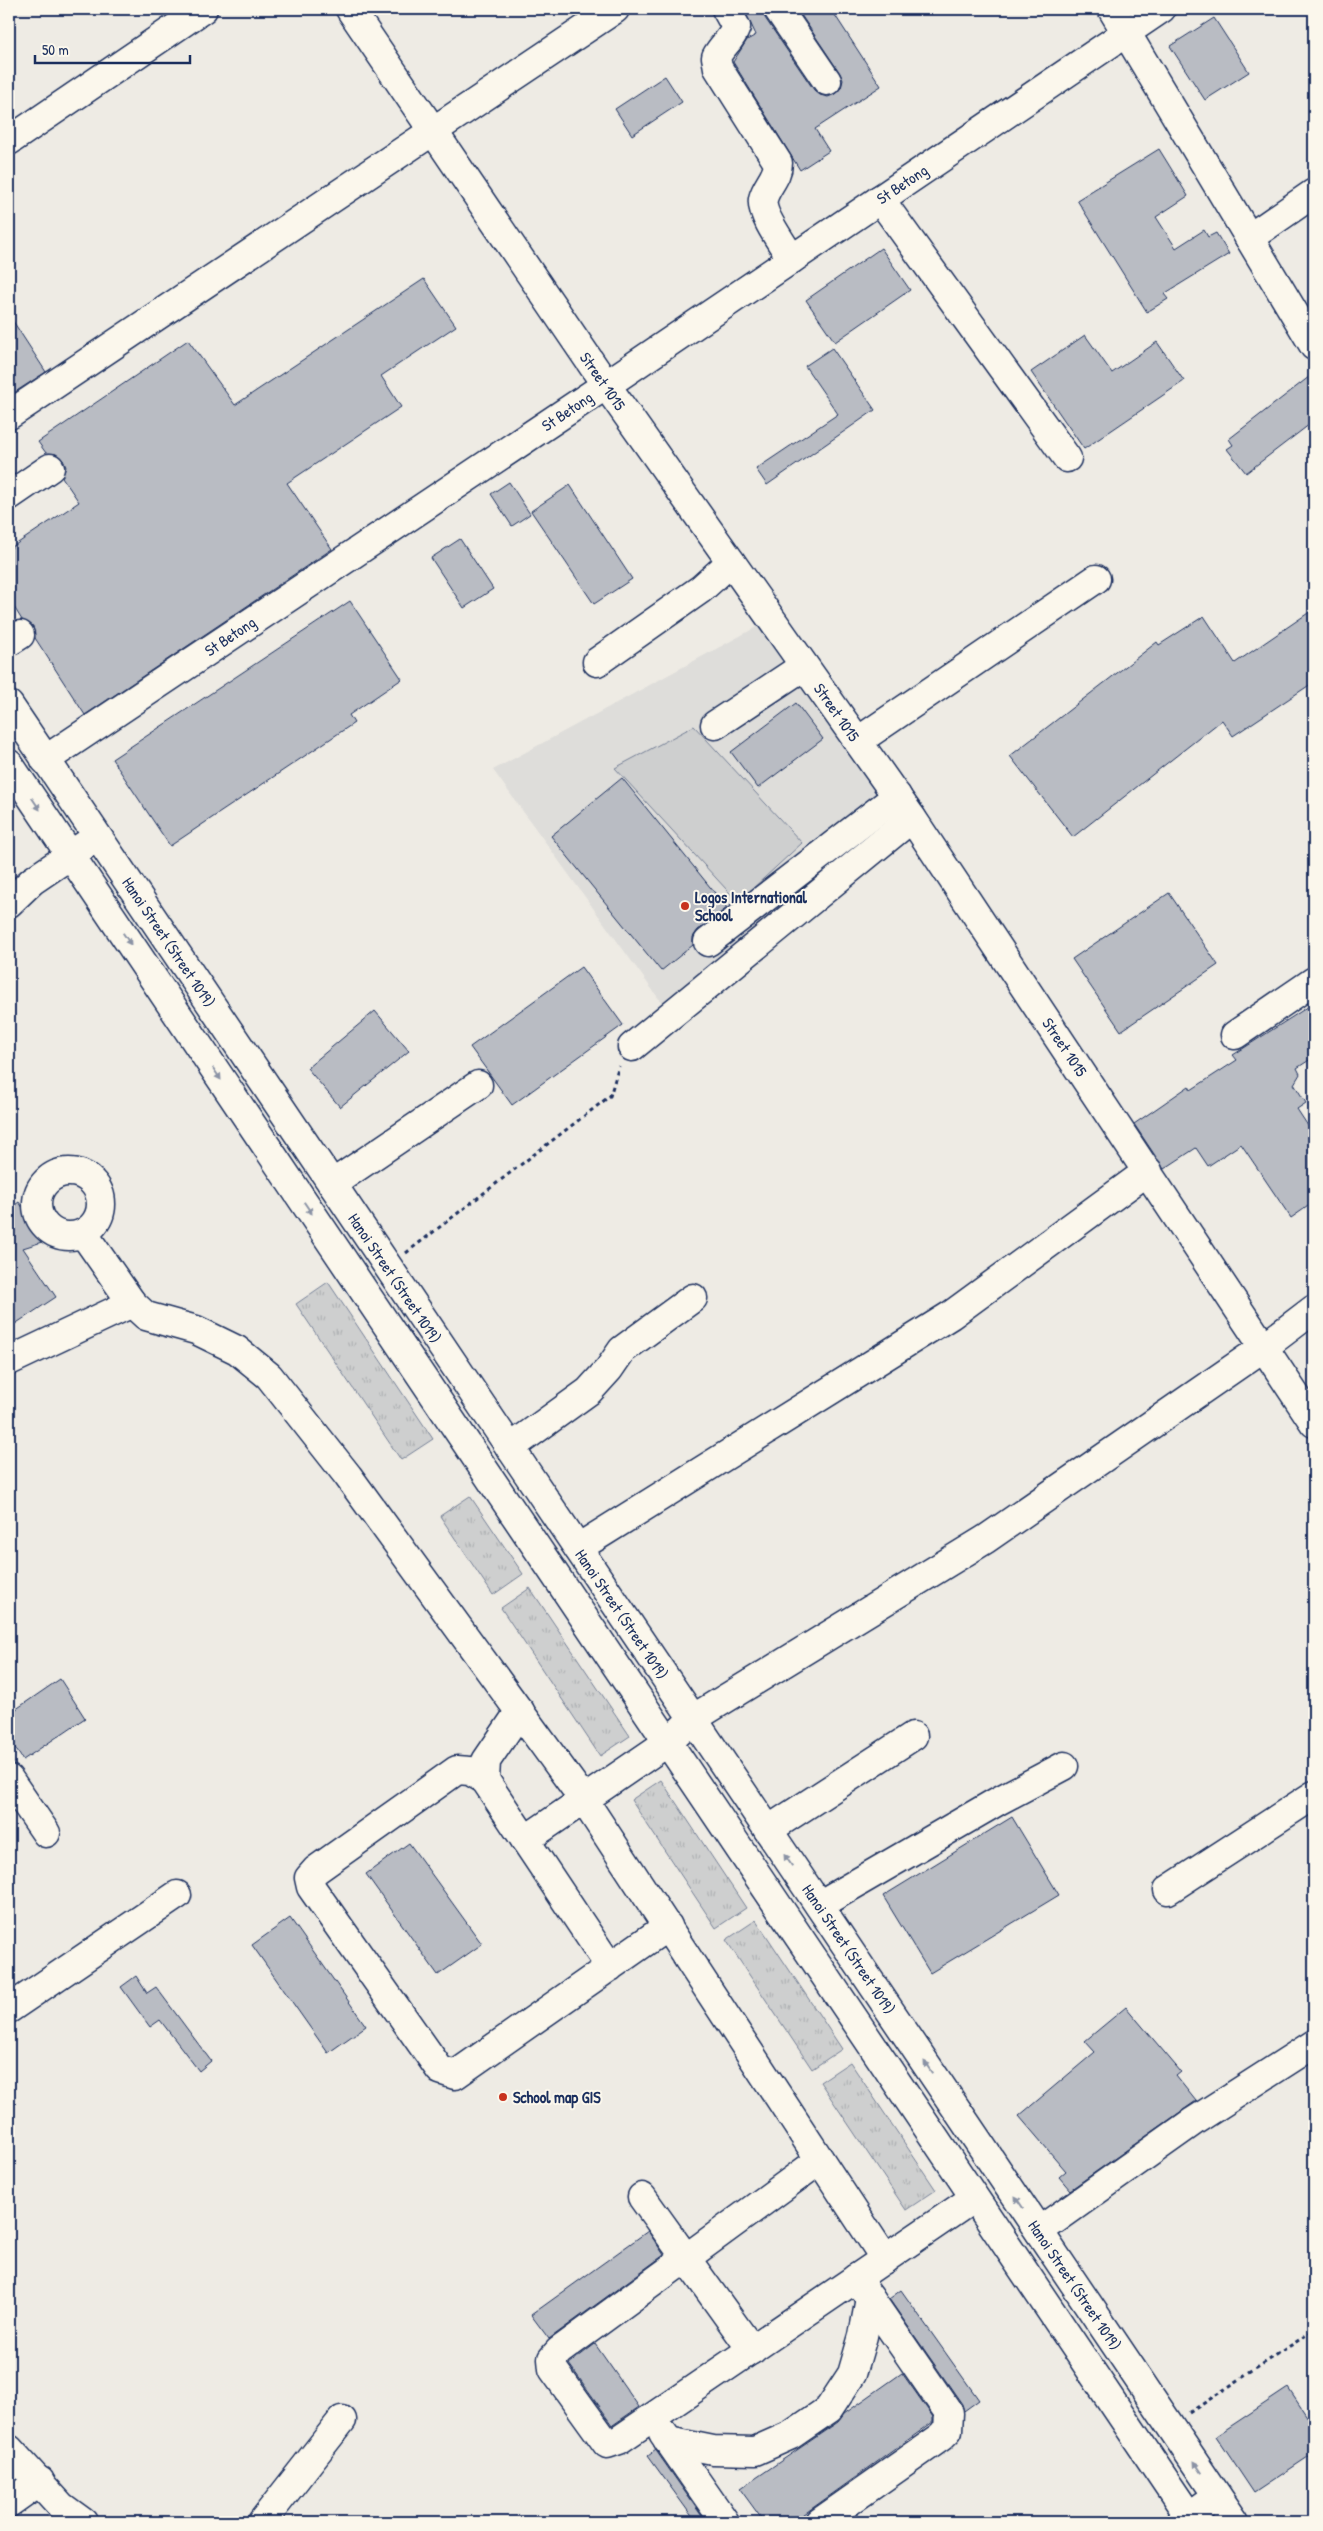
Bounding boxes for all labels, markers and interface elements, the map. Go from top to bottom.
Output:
scale bar [35,32,190,64]
text: 50 m [42,39,69,60]
street label: St Betong [872,159,932,209]
street label: Street 1015 [575,347,631,415]
street label: St Betong [537,386,597,436]
street label: St Betong [200,611,260,661]
street label: Street 1015 [809,678,865,746]
one-way arrow [31,797,41,811]
street label: Hanoi Street (Street 1019) [117,873,221,1011]
place label: Logos International School [695,886,807,926]
marker: Logos International School [679,900,691,912]
one-way arrow [122,932,132,946]
street label: Street 1015 [1037,1013,1093,1081]
one-way arrow [213,1067,222,1080]
one-way arrow [303,1202,313,1215]
street label: Hanoi Street (Street 1019) [343,1209,447,1347]
street label: Hanoi Street (Street 1019) [570,1545,674,1683]
one-way arrow [784,1853,793,1867]
street label: Hanoi Street (Street 1019) [797,1880,901,2018]
one-way arrow [924,2061,933,2074]
place label: School map GIS [513,2086,601,2109]
marker: School map GIS [497,2091,509,2103]
one-way arrow [1014,2195,1024,2209]
street label: Hanoi Street (Street 1019) [1023,2216,1127,2354]
one-way arrow [1193,2461,1203,2474]

